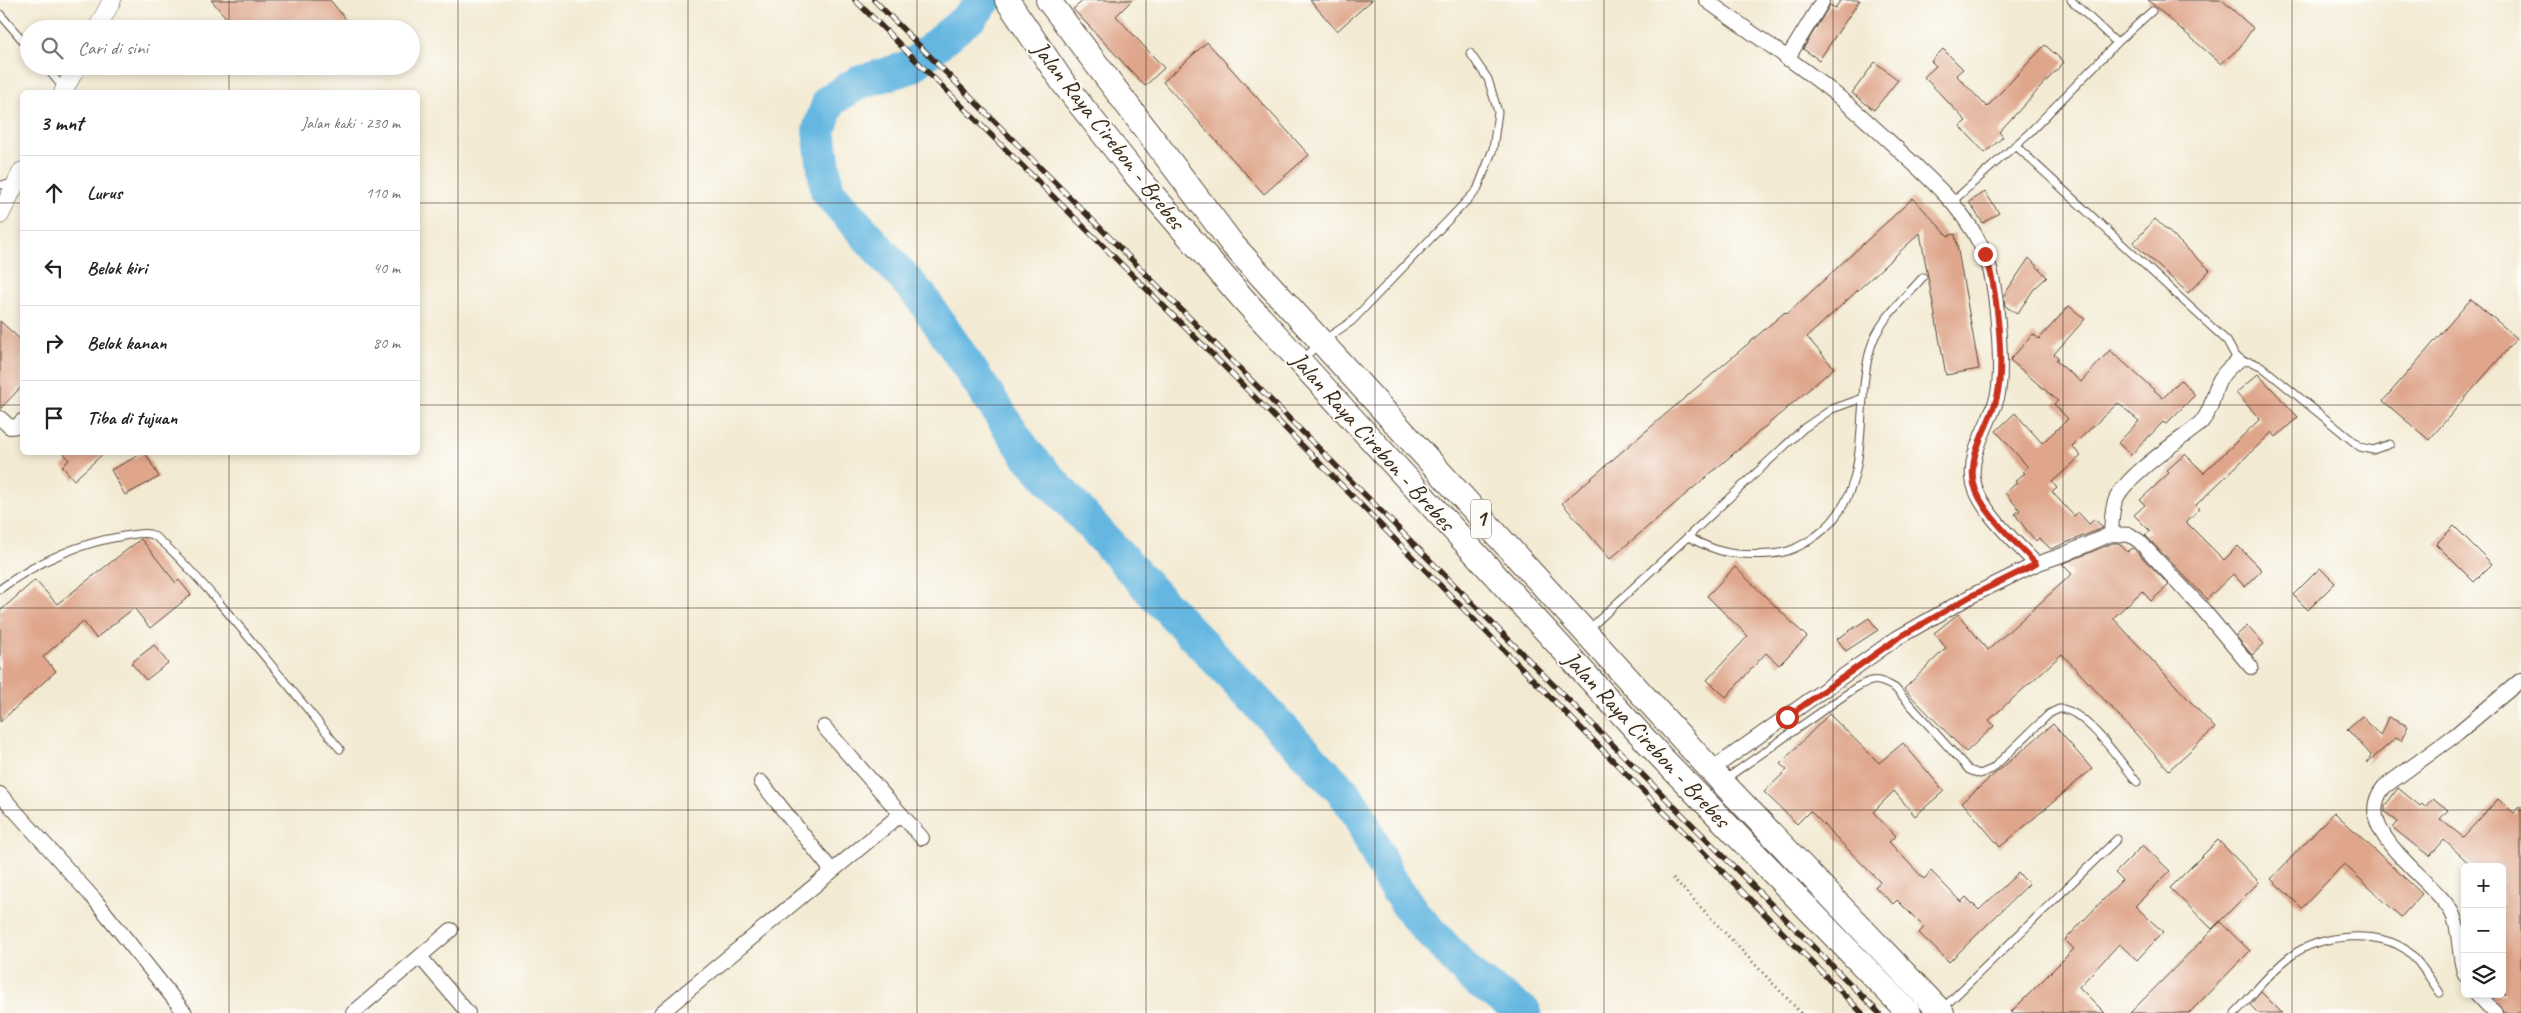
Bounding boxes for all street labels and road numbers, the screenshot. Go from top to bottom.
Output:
street label: Jalan Raya Cirebon - Brebes [1025,34,1193,237]
street label: Jalan Raya Cirebon - Brebes [1284,344,1463,538]
road number: 1 [1471,499,1491,538]
street label: Jalan Raya Cirebon - Brebes [1557,644,1738,835]

